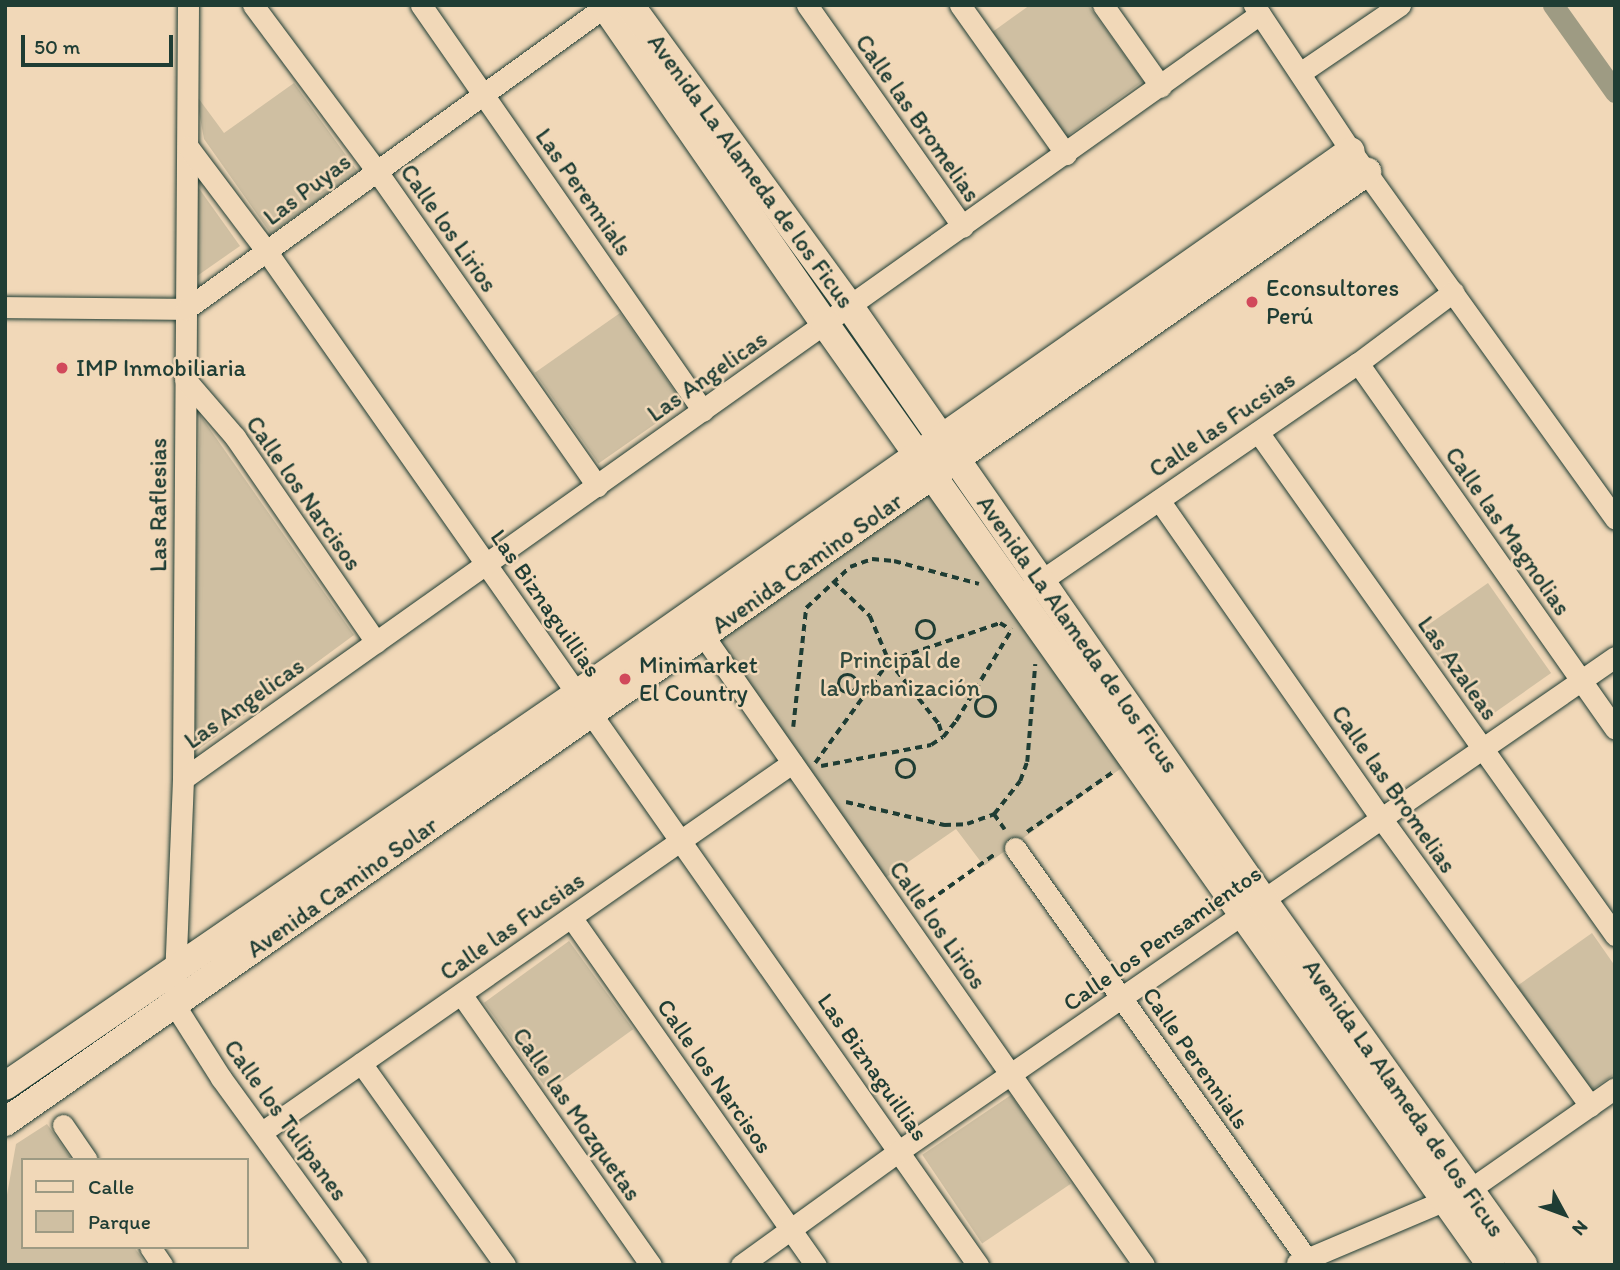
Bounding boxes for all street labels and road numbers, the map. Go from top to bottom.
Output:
street label: Avenida La Alameda de los Ficus [642,28,860,314]
street label: Calle las Bromelias [849,29,987,207]
street label: Las Perennials [530,123,638,261]
street label: Las Puyas [258,147,356,231]
street label: Calle los Lirios [394,158,504,298]
street label: Las Angelicas [641,324,773,428]
street label: Calle las Fucsias [1143,364,1301,484]
street label: Calle los Narcisos [240,410,368,576]
street label: Las Raflesias [144,438,172,572]
street label: Calle las Magnolias [1439,441,1577,621]
street label: Avenida Camino Solar [706,487,908,639]
street label: Avenida La Alameda de los Ficus [971,490,1185,778]
street label: Las Biznaguillias [485,524,607,682]
street label: Las Azaleas [1411,610,1505,726]
street label: Las Angelicas [178,651,310,755]
street label: Calle las Bromelias [1325,700,1463,878]
street label: Avenida Camino Solar [241,811,443,963]
street label: Calle los Lirios [883,855,993,995]
street label: Calle los Pensamientos [1057,858,1267,1018]
street label: Calle las Fucsias [434,865,590,987]
street label: Avenida La Alameda de los Ficus [1297,954,1511,1242]
street label: Calle Perennials [1137,982,1255,1134]
street label: Las Biznaguillias [812,988,934,1146]
street label: Calle los Narcisos [651,993,779,1159]
street label: Calle las Mozquetas [506,1022,648,1206]
street label: Calle los Tulipanes [218,1034,354,1206]

